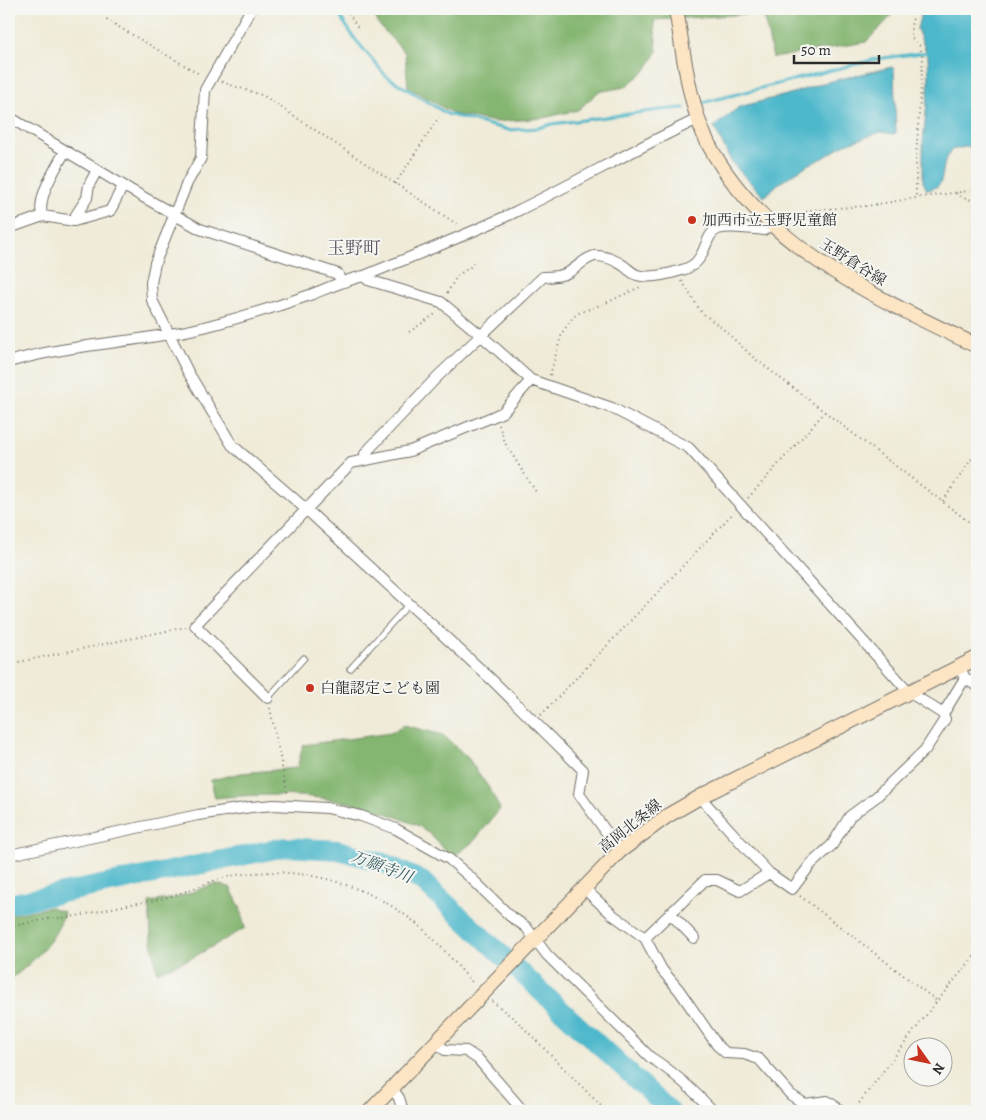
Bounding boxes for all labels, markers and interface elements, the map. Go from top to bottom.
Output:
scale bar [794,32,878,64]
text: 50 m [801,40,831,60]
place label: 加西市立玉野児童館 [702,210,837,230]
marker: 加西市立玉野児童館 [686,214,698,226]
street label: 玉野倉谷線 [816,234,890,290]
district label: 玉野町 [327,236,381,260]
place label: 白龍認定こども園 [320,678,440,698]
marker: 白龍認定こども園 [304,682,316,694]
street label: 高岡北条線 [595,795,665,857]
water label: 万願寺川 [348,845,417,889]
north arrow [904,1038,954,1088]
text: N [928,1059,949,1078]

